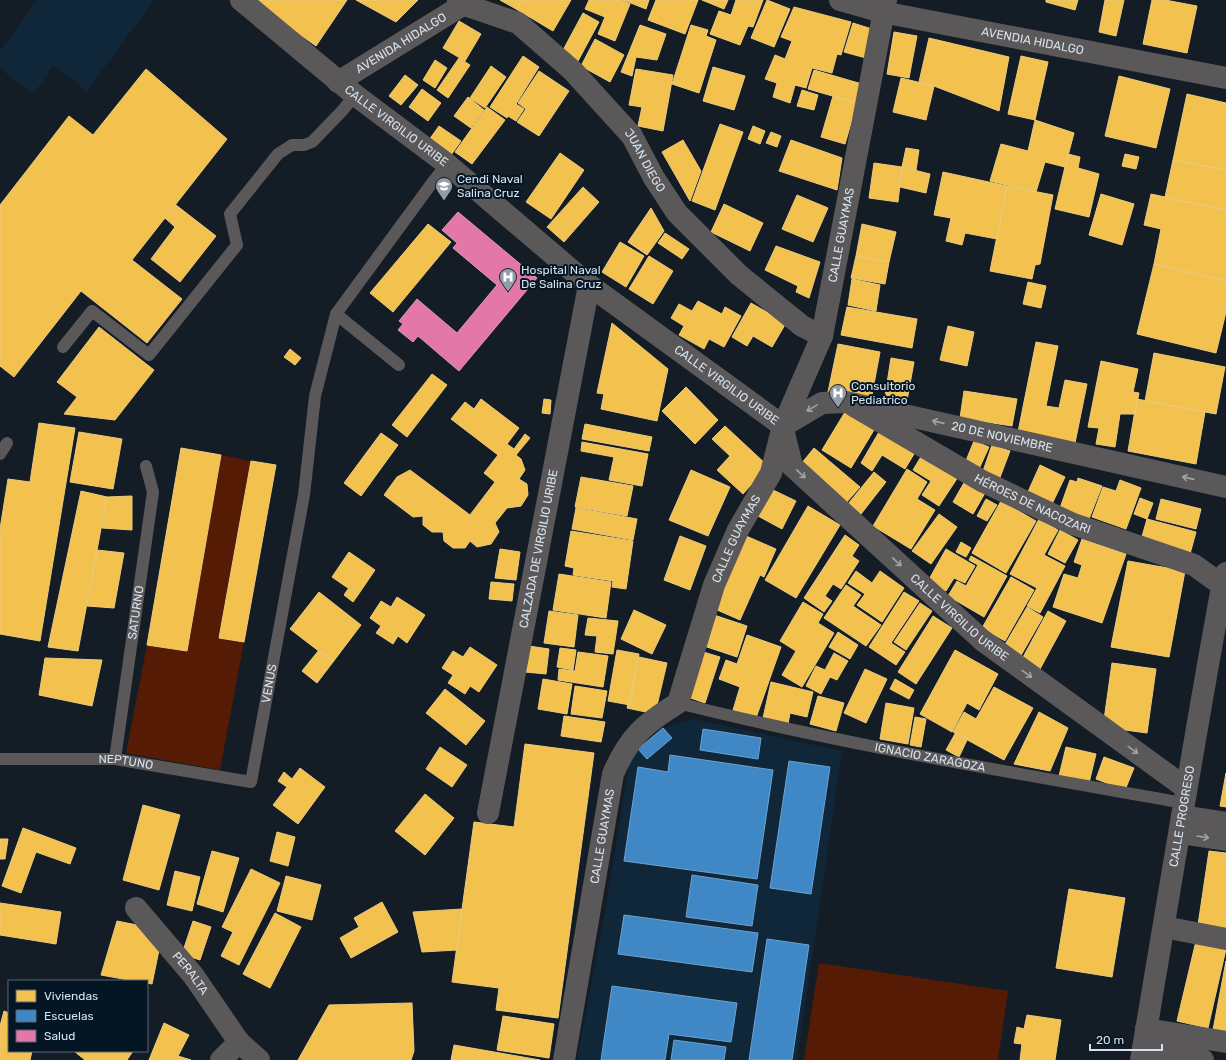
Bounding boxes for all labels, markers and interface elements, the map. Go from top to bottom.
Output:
street label: AVENIDA HIDALGO [353,10,449,76]
street label: AVENDIA HIDALGO [980,24,1085,58]
street label: CALLE VIRGILIO URIBE [342,82,451,169]
street label: JUAN DIEGO [622,126,668,195]
place label: Cendi Naval Salina Cruz [457,172,523,200]
school or university icon: Cendi Naval Salina Cruz [434,176,454,201]
street label: CALLE GUAYMAS [825,187,857,284]
place label: Hospital Naval De Salina Cruz [521,263,602,291]
hospital icon: Hospital Naval De Salina Cruz [498,267,518,292]
street label: CALLE VIRGILIO URIBE [672,342,782,428]
place label: Consultorio Pediatrico [851,379,915,407]
hospital icon: Consultorio Pediatrico [828,383,848,408]
one-way arrow [806,405,818,413]
one-way arrow [932,418,945,426]
street label: 20 DE NOVIEMBRE [950,419,1054,455]
street label: CALZADA DE VIRGILIO URIBE [516,468,561,629]
one-way arrow [796,469,806,478]
street label: HÉROES DE NACOZARI [972,471,1093,537]
one-way arrow [1182,474,1195,482]
street label: CALLE GUAYMAS [709,493,764,585]
one-way arrow [892,557,902,567]
street label: CALLE VIRGILIO URIBE [907,571,1011,664]
street label: SATURNO [125,585,147,640]
street label: VENUS [259,663,280,704]
one-way arrow [1022,670,1033,678]
street label: IGNACIO ZARAGOZA [874,740,987,775]
one-way arrow [1127,746,1138,754]
street label: NEPTUNO [98,752,154,772]
street label: CALLE PROGRESO [1167,765,1197,868]
street label: CALLE GUAYMAS [587,788,617,885]
one-way arrow [1196,833,1209,841]
street label: PERALTA [169,949,211,997]
legend [8,980,148,1052]
text: Viviendas [44,989,98,1003]
text: Escuelas [44,1009,94,1023]
scale bar [1090,1026,1162,1052]
text: Salud [44,1029,75,1043]
text: 20 m [1096,1033,1124,1047]

